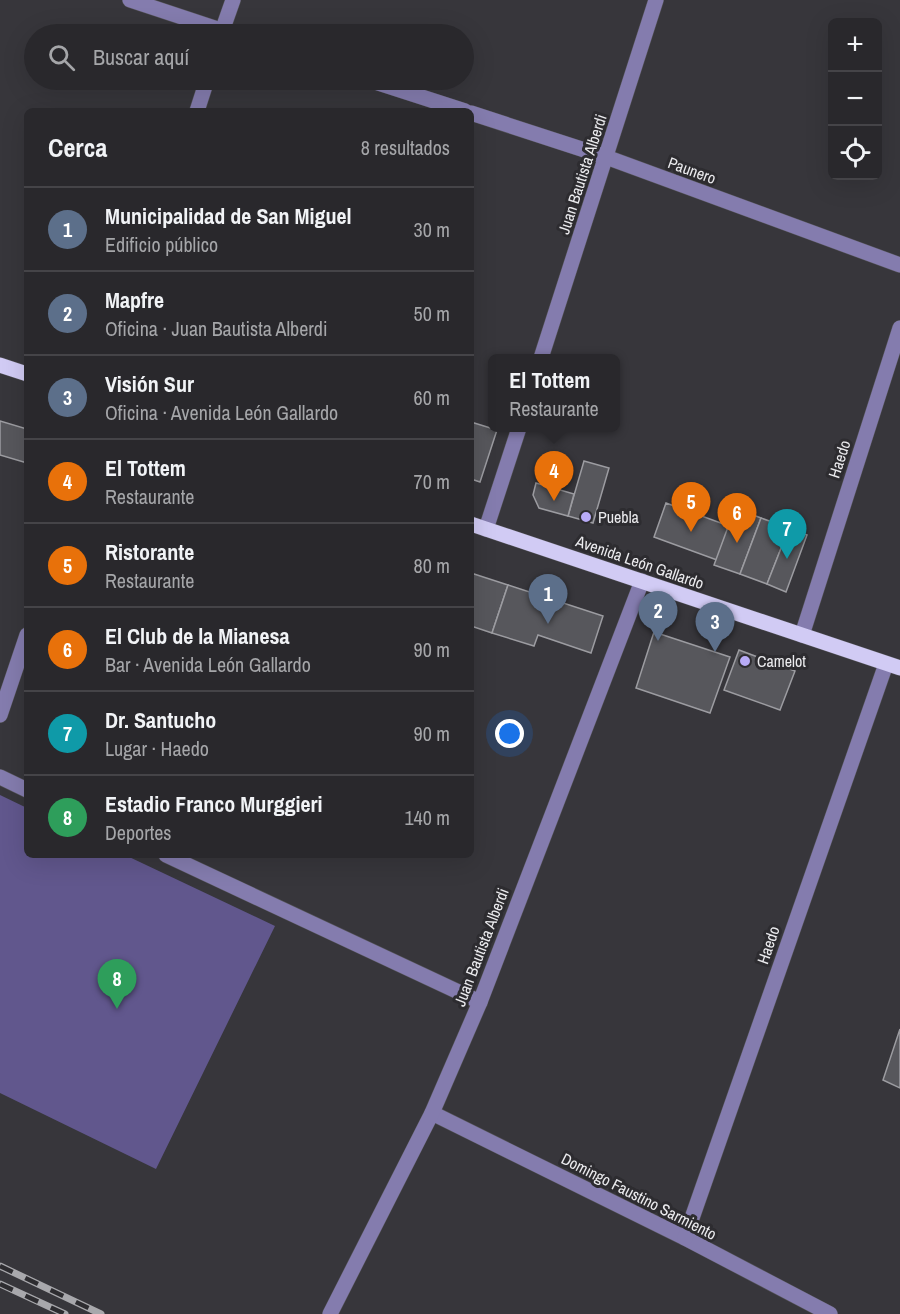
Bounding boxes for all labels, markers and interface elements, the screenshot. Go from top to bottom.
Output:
map controls [828,18,882,180]
button: + [828,18,882,72]
search box [24,24,474,90]
icon: search [45,41,78,74]
text: Buscar aquí [93,42,189,72]
button: − [828,72,882,126]
street label: Juan Bautista Alberdi [552,111,612,237]
button: locate [828,126,882,180]
text: Cerca [48,130,107,165]
text: 8 resultados [361,134,450,161]
street label: Paunero [665,151,719,189]
text: Municipalidad de San Miguel [105,201,352,231]
text: 1 [63,216,72,243]
text: 30 m [414,216,450,243]
text: Edificio público [105,231,218,258]
text: Mapfre [105,285,164,315]
text: 2 [63,300,72,327]
text: 50 m [414,300,450,327]
text: Oficina · Juan Bautista Alberdi [105,315,327,342]
popup [488,354,620,432]
text: El Tottem [509,365,590,395]
text: Visión Sur [105,369,194,399]
text: 3 [63,384,72,411]
text: 60 m [414,384,450,411]
text: Restaurante [509,395,599,422]
text: Oficina · Avenida León Gallardo [105,399,338,426]
street label: Haedo [823,437,855,481]
pin: 4 [534,452,574,501]
text: El Tottem [105,453,186,483]
text: 4 [63,468,72,495]
text: 70 m [414,468,450,495]
pin: 5 [672,482,710,532]
text: Restaurante [105,483,194,510]
pin: 6 [718,494,756,543]
place label: Puebla [598,506,640,528]
marker: Puebla [579,510,593,524]
pin: 7 [768,510,806,559]
street label: Avenida León Gallardo [572,529,707,594]
text: Ristorante [105,537,194,567]
text: 5 [63,552,72,579]
text: 80 m [414,552,450,579]
text: Restaurante [105,567,194,594]
pin: 1 [528,574,568,624]
pin: 2 [638,592,678,641]
pin: 3 [696,602,734,652]
text: El Club de la Mianesa [105,621,290,651]
text: 6 [63,636,72,663]
text: 90 m [414,636,450,663]
place label: Camelot [757,650,806,672]
text: Bar · Avenida León Gallardo [105,651,311,678]
marker: Camelot [738,654,752,668]
text: Dr. Santucho [105,705,216,735]
your location [495,719,524,748]
text: 7 [63,720,72,747]
text: 90 m [414,720,450,747]
text: Lugar · Haedo [105,735,209,762]
text: Estadio Franco Murggieri [105,789,323,819]
text: 8 [63,804,72,831]
text: 140 m [404,804,450,831]
text: Deportes [105,819,172,846]
street label: Juan Bautista Alberdi [448,885,514,1009]
street label: Haedo [751,923,785,967]
pin: 8 [98,960,136,1009]
street label: Domingo Faustino Sarmiento [558,1147,720,1245]

